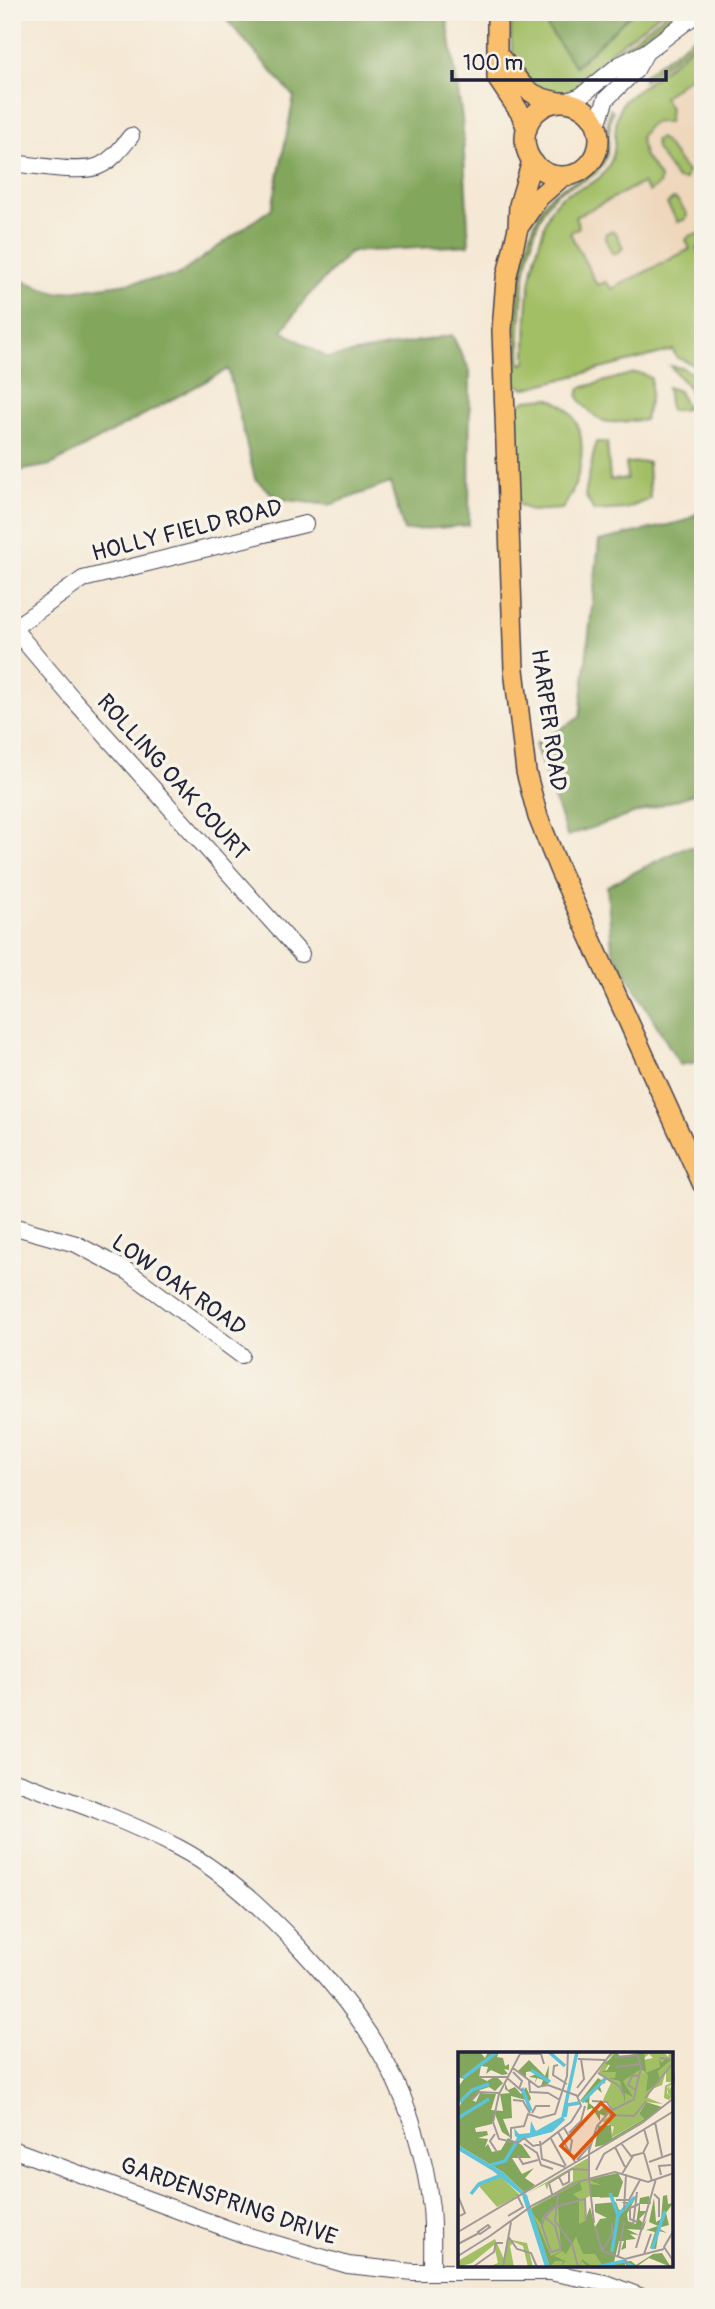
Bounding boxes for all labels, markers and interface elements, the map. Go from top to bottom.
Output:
scale bar [452,38,666,82]
text: 100 m [463,50,523,77]
street label: HOLLY FIELD ROAD [89,492,285,568]
street label: HARPER ROAD [525,647,573,793]
street label: ROLLING OAK COURT [91,688,255,866]
street label: LOW OAK ROAD [106,1228,252,1342]
inset map [458,2052,673,2267]
street label: GARDENSPRING DRIVE [117,2150,341,2252]

